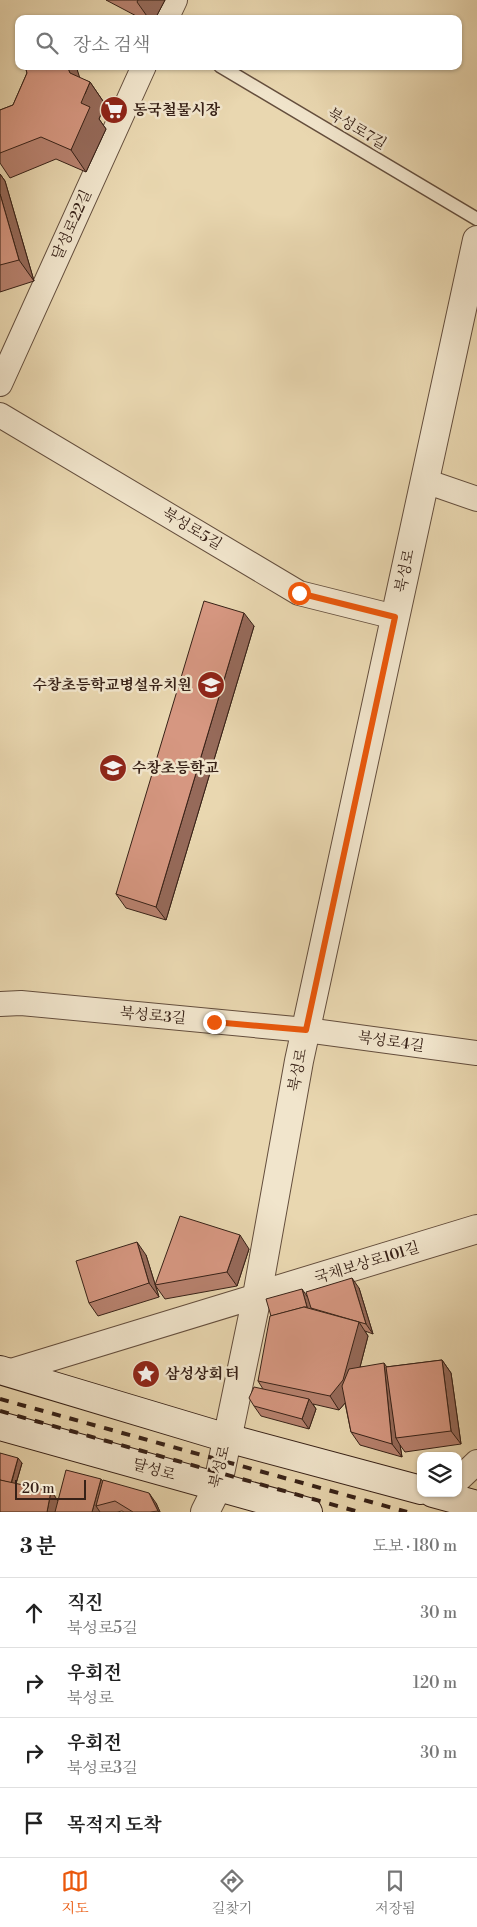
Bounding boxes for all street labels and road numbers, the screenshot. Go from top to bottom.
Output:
street label: 북성로7길 [324,104,390,154]
street label: 달성로22길 [48,187,96,263]
street label: 북성로5길 [159,504,225,554]
street label: 북성로 [391,547,419,594]
street label: 북성로3길 [119,1004,187,1028]
street label: 북성로4길 [357,1028,425,1056]
street label: 북성로 [285,1046,312,1093]
street label: 국채보상로101길 [312,1238,422,1288]
street label: 북성로 [206,1443,235,1490]
street label: 달성로 [130,1455,178,1485]

